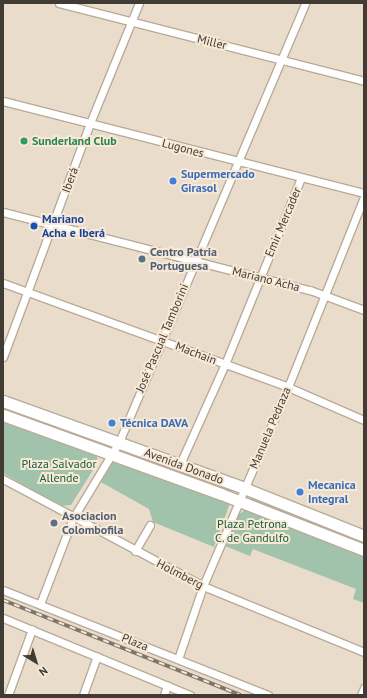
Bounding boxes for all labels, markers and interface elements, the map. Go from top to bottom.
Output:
street label: Miller [196,31,228,53]
place label: Sunderland Club [32,134,117,148]
street label: Lugones [160,135,206,161]
marker: Sunderland Club [19,136,29,146]
street label: Iberá [59,165,81,195]
place label: Supermercado Girasol [181,167,255,195]
marker: Supermercado Girasol [168,176,178,186]
street label: Emir Mercader [262,185,304,259]
place label: Mariano Acha e Iberá [42,212,105,240]
marker: Mariano Acha e Iberá [29,221,39,231]
place label: Centro Patria Portuguesa [150,245,217,273]
marker: Centro Patria Portuguesa [137,254,147,264]
street label: Mariano Acha [230,264,302,294]
street label: José Pascual Tamborini [132,281,192,395]
street label: Machain [173,339,219,367]
street label: Manuela Pedraza [246,385,294,471]
place label: Técnica DAVA [120,416,188,430]
marker: Técnica DAVA [107,418,117,428]
street label: Avenida Donado [142,445,226,487]
park label: Plaza Salvador Allende [21,457,97,485]
place label: Mecanica Integral [308,478,356,506]
marker: Mecanica Integral [295,487,305,497]
place label: Asociacion Colombofila [62,509,123,537]
park label: Plaza Petrona C. de Gandulfo [215,517,289,545]
marker: Asociacion Colombofila [49,518,59,528]
street label: Holmberg [154,556,206,592]
street label: Plaza [120,630,150,654]
north arrow [16,642,56,682]
text: N [36,664,51,679]

